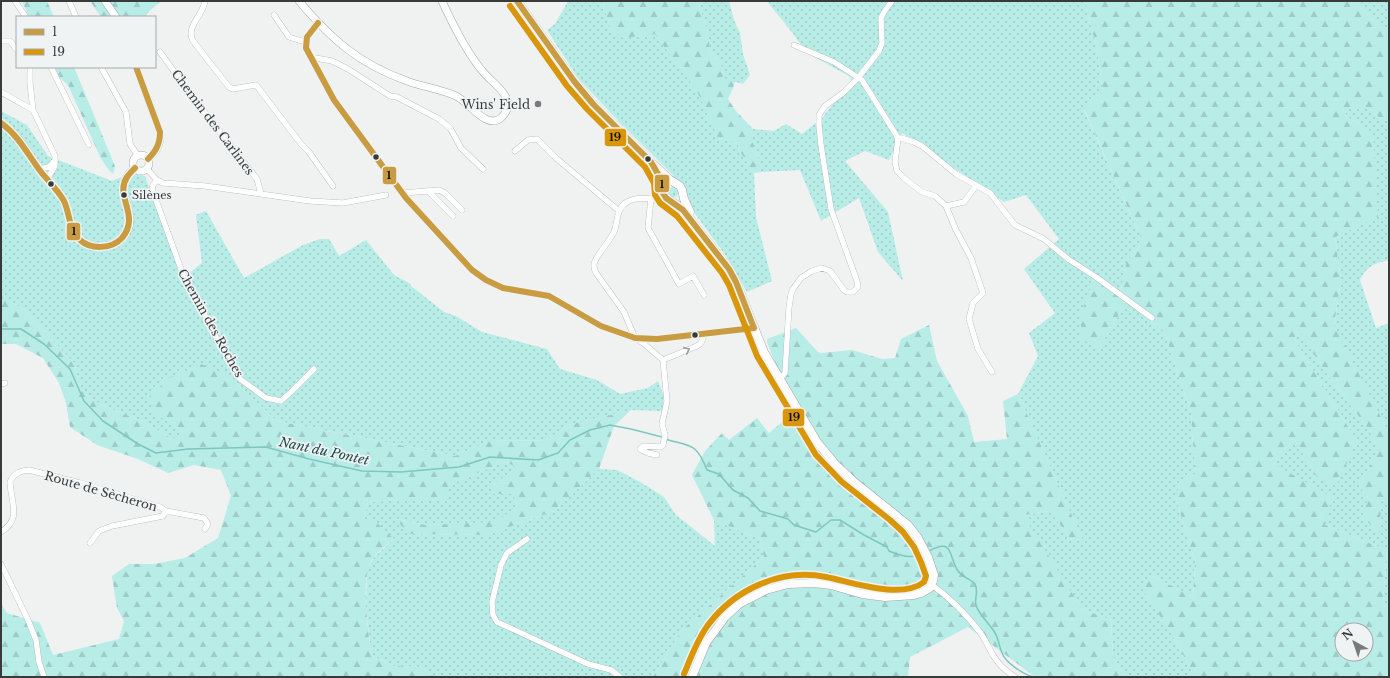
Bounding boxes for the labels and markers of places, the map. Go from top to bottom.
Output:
place label: Wins' Field [461,97,530,112]
marker: Wins' Field [533,99,543,109]
unlabelled marker [371,152,381,162]
unlabelled marker [643,154,653,164]
unlabelled marker [46,179,56,189]
place label: Silènes [132,188,172,202]
marker: Silènes [119,190,129,200]
unlabelled marker [690,330,700,340]

